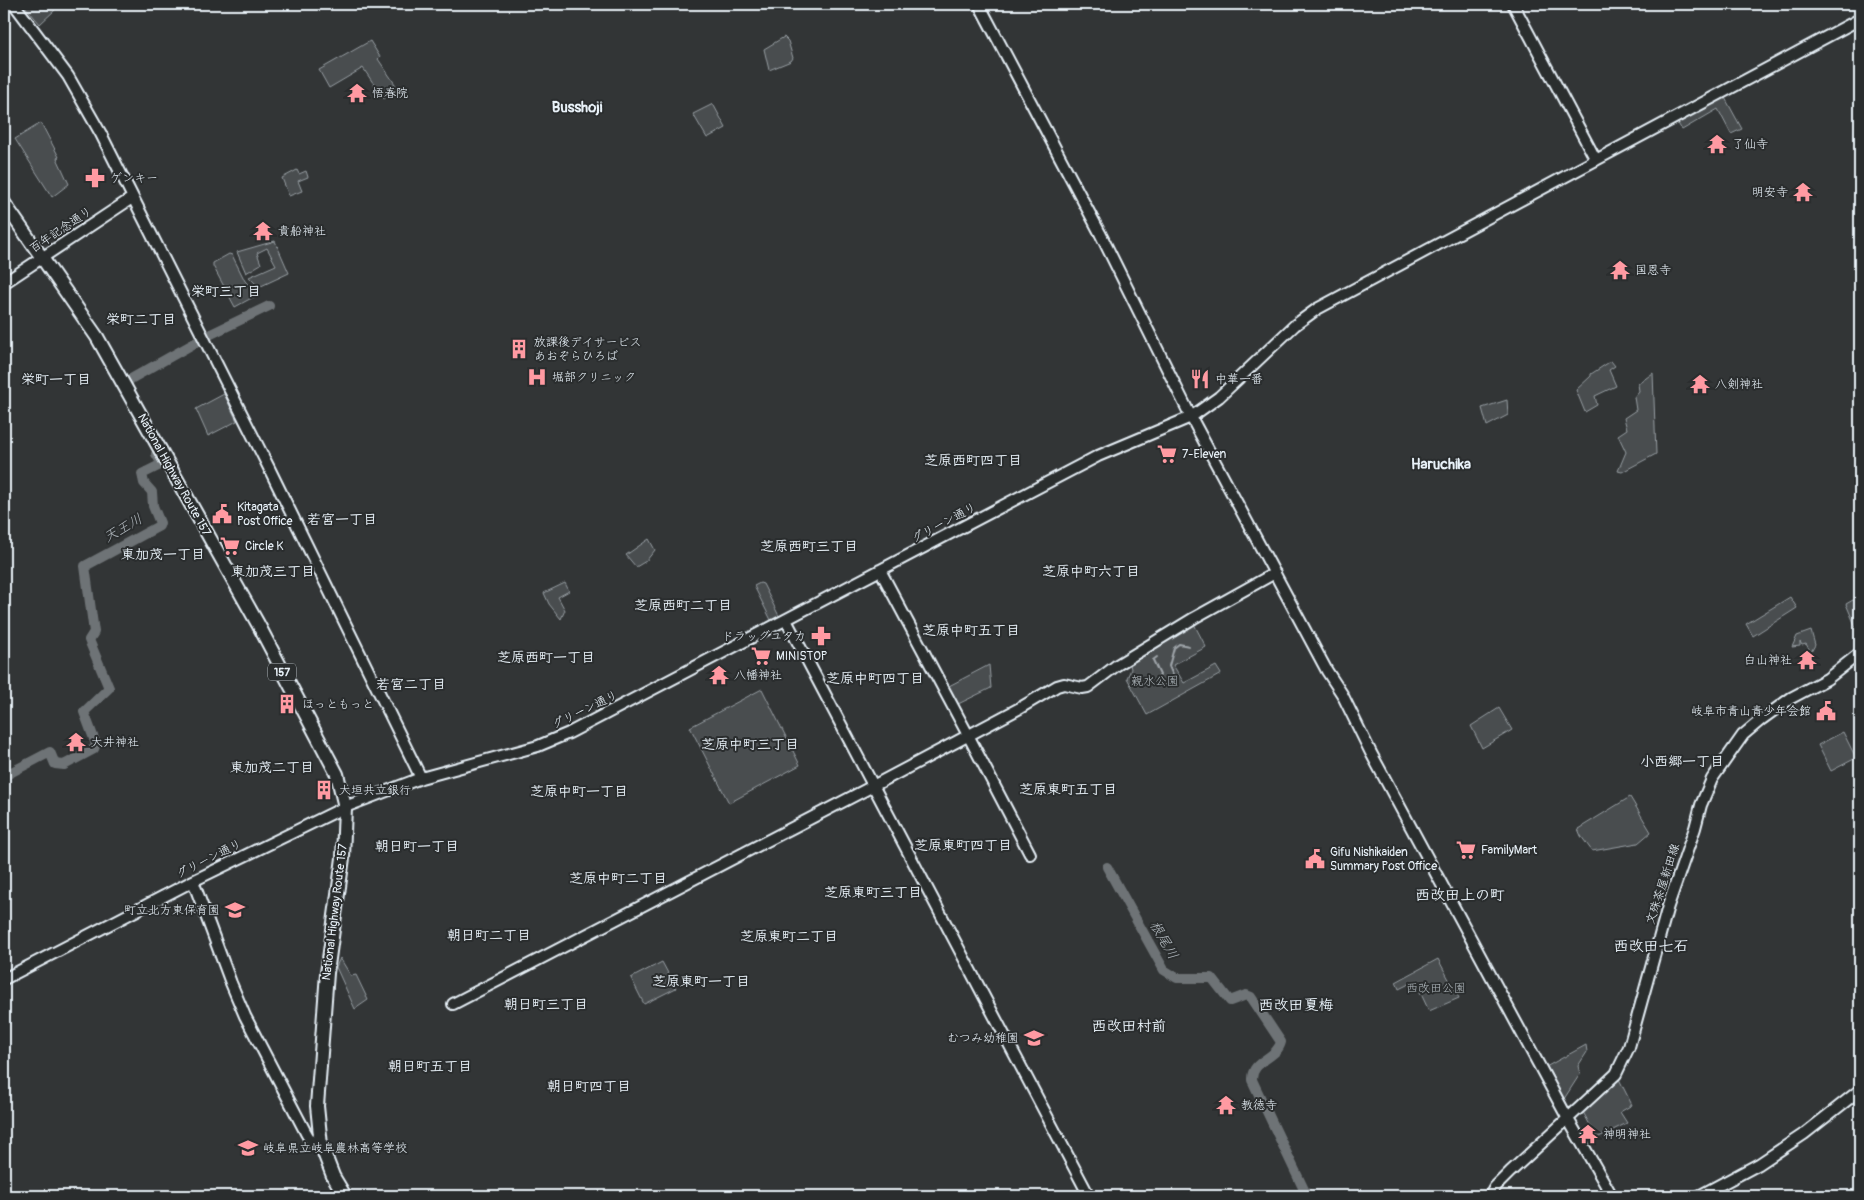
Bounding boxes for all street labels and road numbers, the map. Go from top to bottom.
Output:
street label: 百年記念通り [27,204,95,256]
street label: National Highway Route 157 [134,411,214,539]
street label: グリーン通り [909,500,979,546]
road number: 157 [268,664,296,680]
street label: グリーン通り [550,688,620,732]
street label: グリーン通り [174,836,244,882]
street label: National Highway Route 157 [319,842,351,981]
street label: 文殊茶屋新田線 [1643,842,1683,926]

